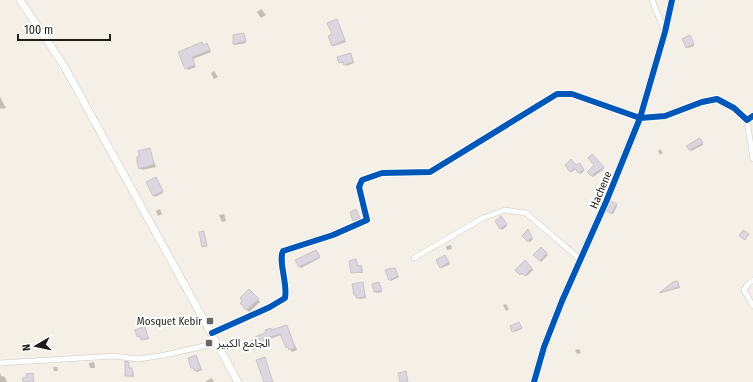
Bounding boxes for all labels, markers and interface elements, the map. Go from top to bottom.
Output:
scale bar [18,16,110,42]
text: 100 m [24,23,53,37]
street label: Hachene [587,169,615,211]
place label: Mosquet Kebir [137,315,202,328]
marker: Mosquet Kebir [205,316,215,326]
north arrow [16,326,56,366]
place label: الجامع الكبير [216,337,270,351]
marker: الجامع الكبير [204,338,214,348]
text: N [20,343,34,352]

